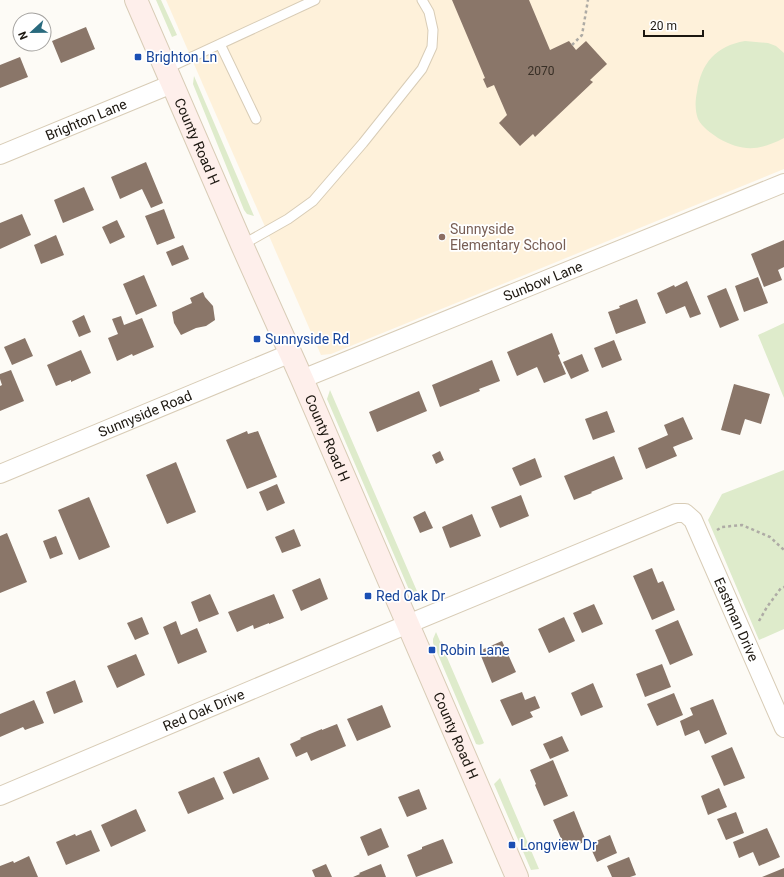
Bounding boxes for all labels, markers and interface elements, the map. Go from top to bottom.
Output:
north arrow [12,12,52,52]
scale bar [644,12,703,38]
text: 20 m [650,19,677,33]
text: N [16,29,31,42]
place label: Brighton Ln [146,49,217,65]
marker: Brighton Ln [133,52,143,62]
house number: 2070 [528,64,555,78]
street label: Brighton Lane [43,96,129,143]
street label: County Road H [171,96,223,187]
place label: Sunnyside Elementary School [450,221,566,253]
marker: Sunnyside Elementary School [437,232,447,242]
street label: Sunbow Lane [501,258,585,304]
place label: Sunnyside Rd [265,331,349,347]
marker: Sunnyside Rd [252,334,262,344]
street label: Sunnyside Road [96,387,194,440]
street label: County Road H [302,392,353,484]
street label: Eastman Drive [711,575,762,664]
place label: Red Oak Dr [376,588,445,604]
marker: Red Oak Dr [363,591,373,601]
place label: Robin Lane [440,642,509,658]
marker: Robin Lane [427,645,437,655]
street label: Red Oak Drive [161,686,247,734]
street label: County Road H [430,690,482,781]
place label: Longview Dr [520,837,597,853]
marker: Longview Dr [507,840,517,850]

